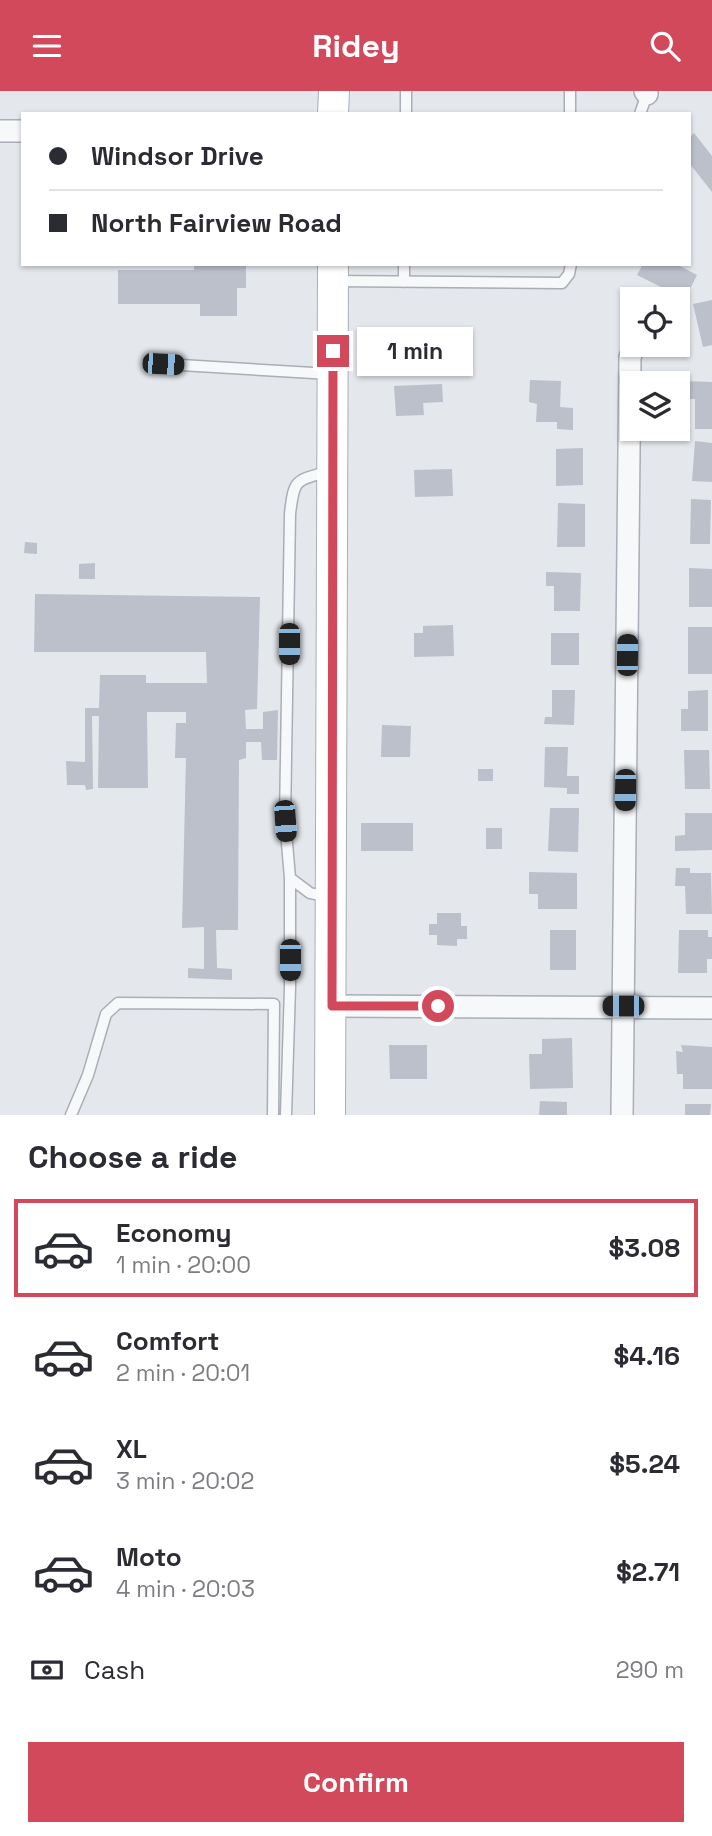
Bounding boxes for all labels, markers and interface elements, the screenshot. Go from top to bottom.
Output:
text: Ridey [312,26,400,66]
icon: menu [28,27,66,65]
icon: search [646,27,684,65]
text: Windsor Drive [91,139,264,173]
text: North Fairview Road [91,206,342,240]
map controls [620,287,690,441]
button: locate [620,287,690,357]
callout: 1 min [358,327,473,375]
route end [317,335,349,367]
text: 1 min [387,336,443,366]
car [142,352,185,376]
button: layers [620,371,690,441]
car [279,623,300,665]
car [617,634,638,676]
car [615,769,636,811]
car [274,799,297,843]
car [280,939,301,981]
route start [422,990,454,1022]
car [603,996,645,1017]
text: Choose a ride [28,1137,238,1177]
text: Economy [116,1216,232,1250]
icon: car [32,1217,95,1280]
text: $3.08 [609,1231,680,1265]
text: 1 min · 20:00 [116,1250,251,1280]
text: Comfort [116,1324,219,1358]
icon: car [32,1325,95,1388]
text: $4.16 [613,1339,680,1373]
text: 2 min · 20:01 [116,1358,250,1388]
text: XL [116,1432,147,1466]
icon: car [32,1433,95,1496]
text: $5.24 [609,1447,680,1481]
text: 3 min · 20:02 [116,1466,254,1496]
text: Moto [116,1540,182,1574]
icon: car [32,1541,95,1604]
text: $2.71 [616,1555,680,1589]
text: 4 min · 20:03 [116,1574,255,1604]
icon: cash [28,1651,66,1689]
text: Cash [84,1653,145,1687]
text: 290 m [616,1655,684,1685]
button: Confirm [28,1742,684,1822]

